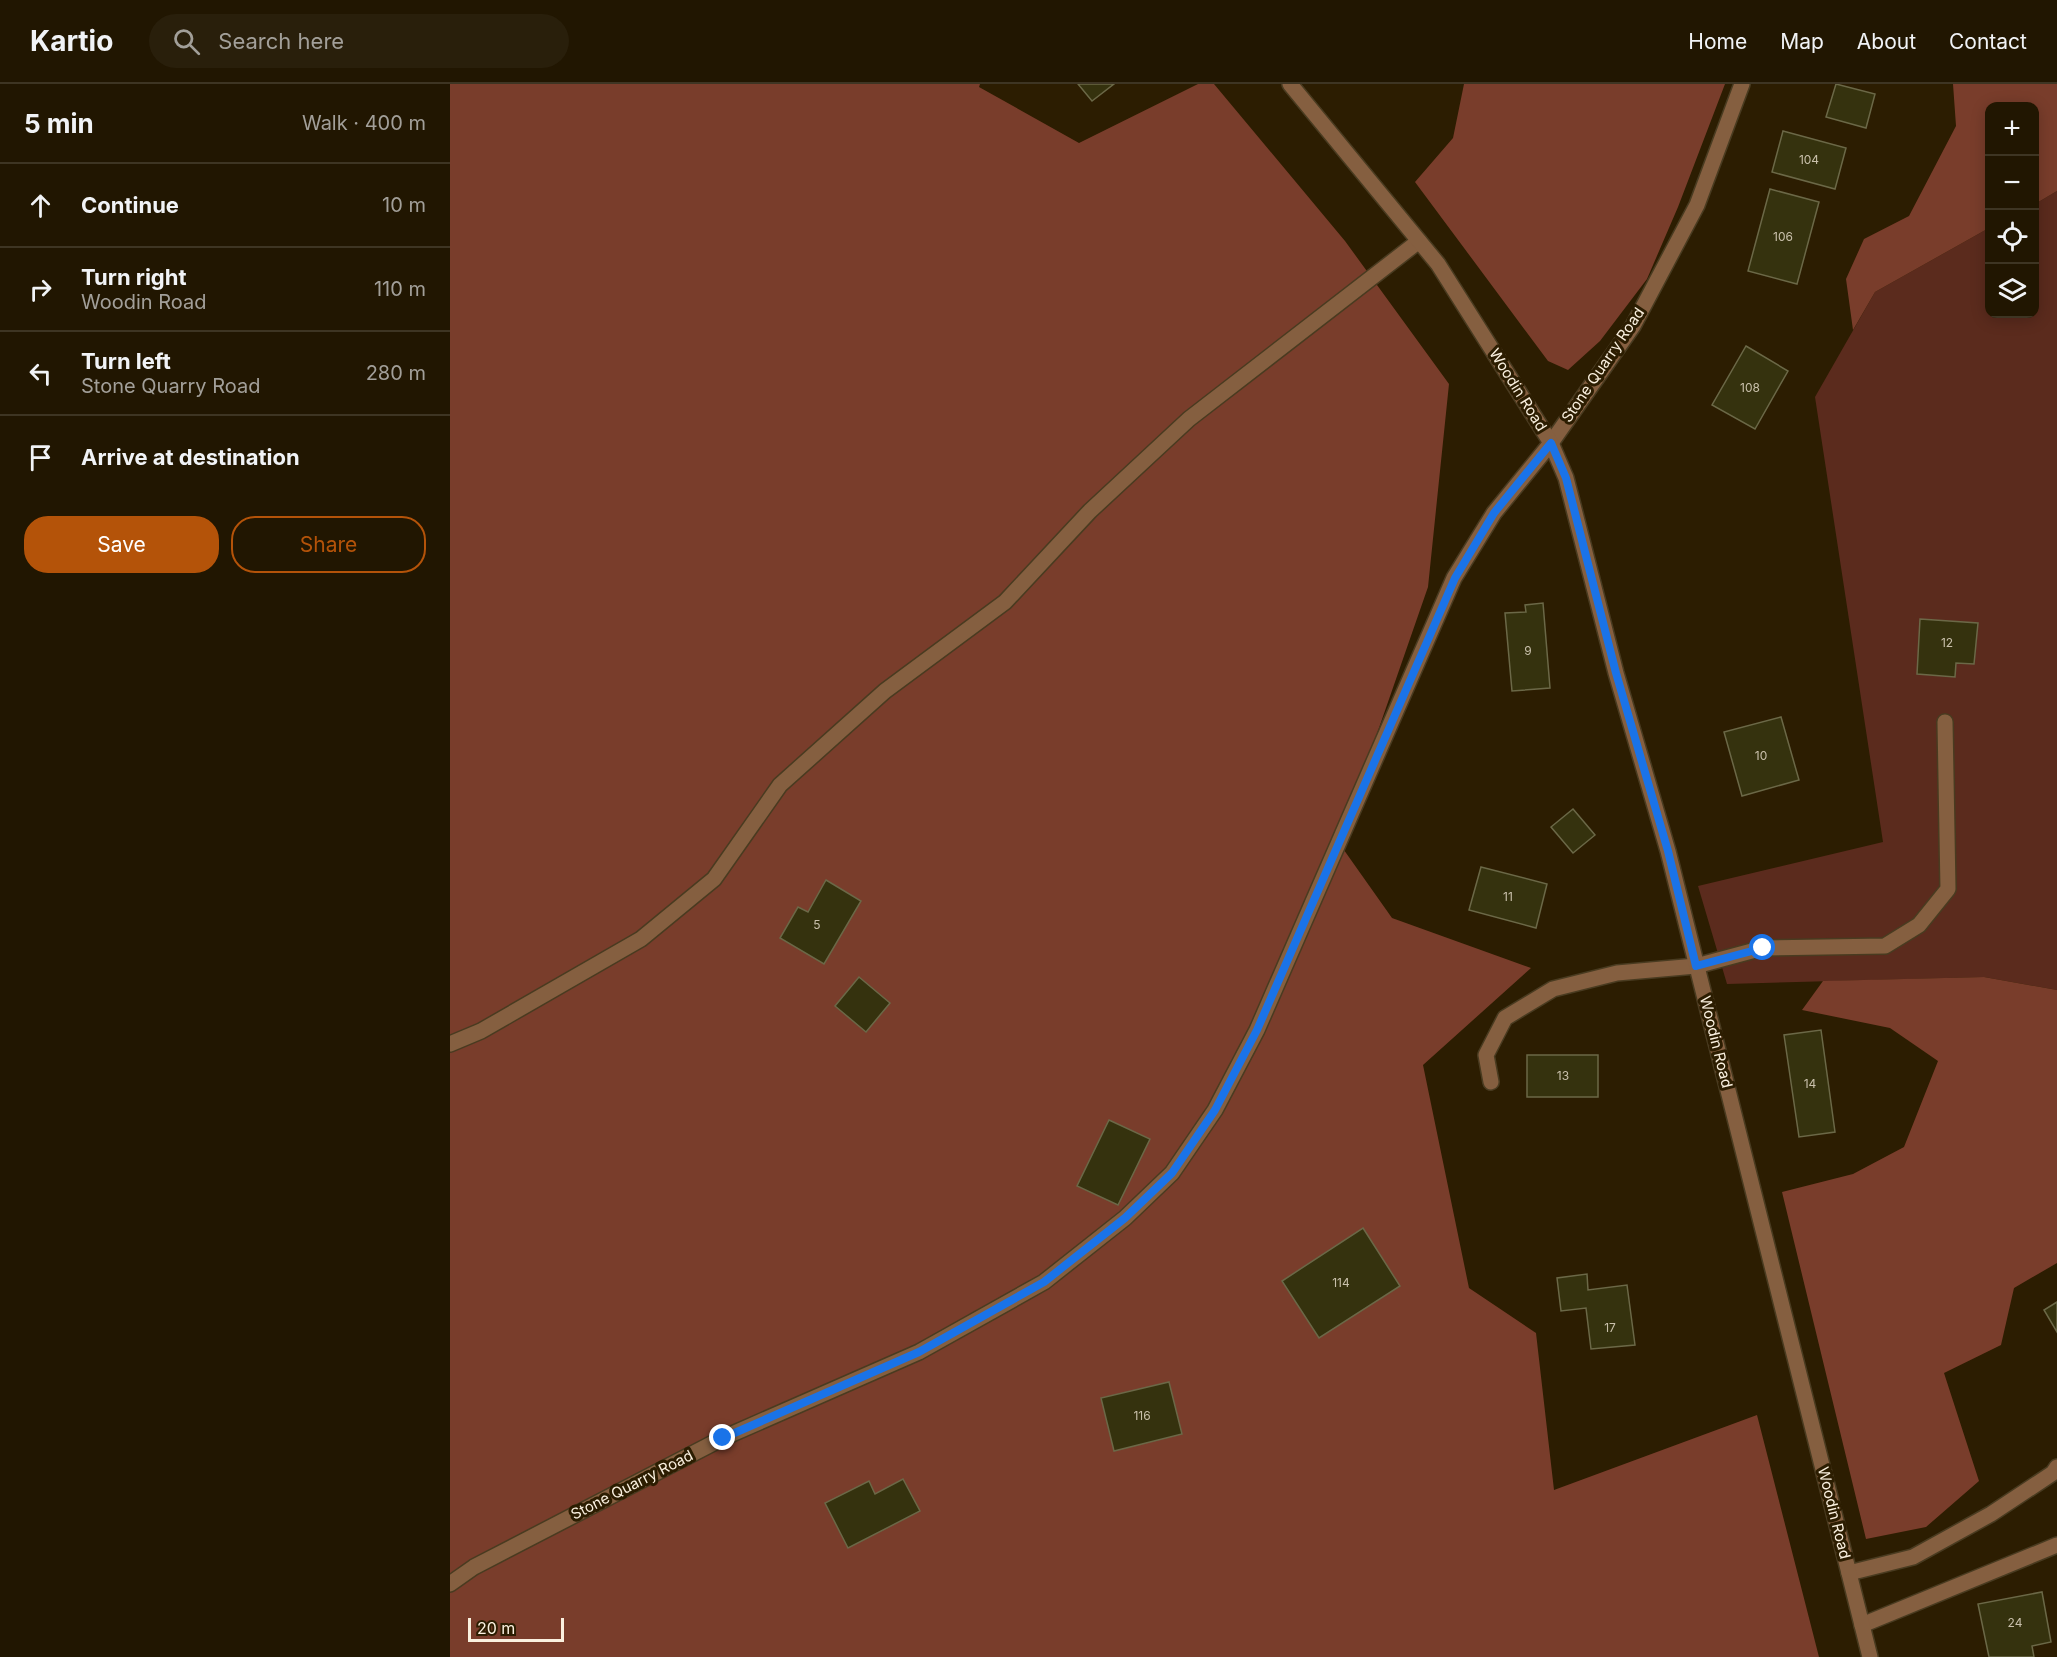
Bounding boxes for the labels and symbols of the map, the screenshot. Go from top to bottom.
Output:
house number: 104 [1799,152,1819,167]
house number: 106 [1773,229,1793,244]
street label: Stone Quarry Road [1557,304,1648,426]
street label: Woodin Road [1485,345,1551,435]
house number: 108 [1740,380,1760,395]
house number: 12 [1941,635,1953,650]
house number: 9 [1524,643,1532,658]
house number: 10 [1755,748,1767,763]
house number: 11 [1503,889,1513,904]
house number: 5 [813,917,821,932]
route start [1749,934,1775,960]
street label: Woodin Road [1696,994,1737,1090]
house number: 13 [1557,1068,1569,1083]
house number: 14 [1804,1076,1817,1091]
house number: 114 [1332,1275,1350,1290]
house number: 17 [1604,1320,1616,1335]
house number: 116 [1133,1408,1151,1423]
route end [709,1424,735,1450]
street label: Stone Quarry Road [568,1446,696,1524]
street label: Woodin Road [1814,1465,1855,1561]
scale bar [468,1615,564,1642]
house number: 24 [2008,1615,2023,1630]

